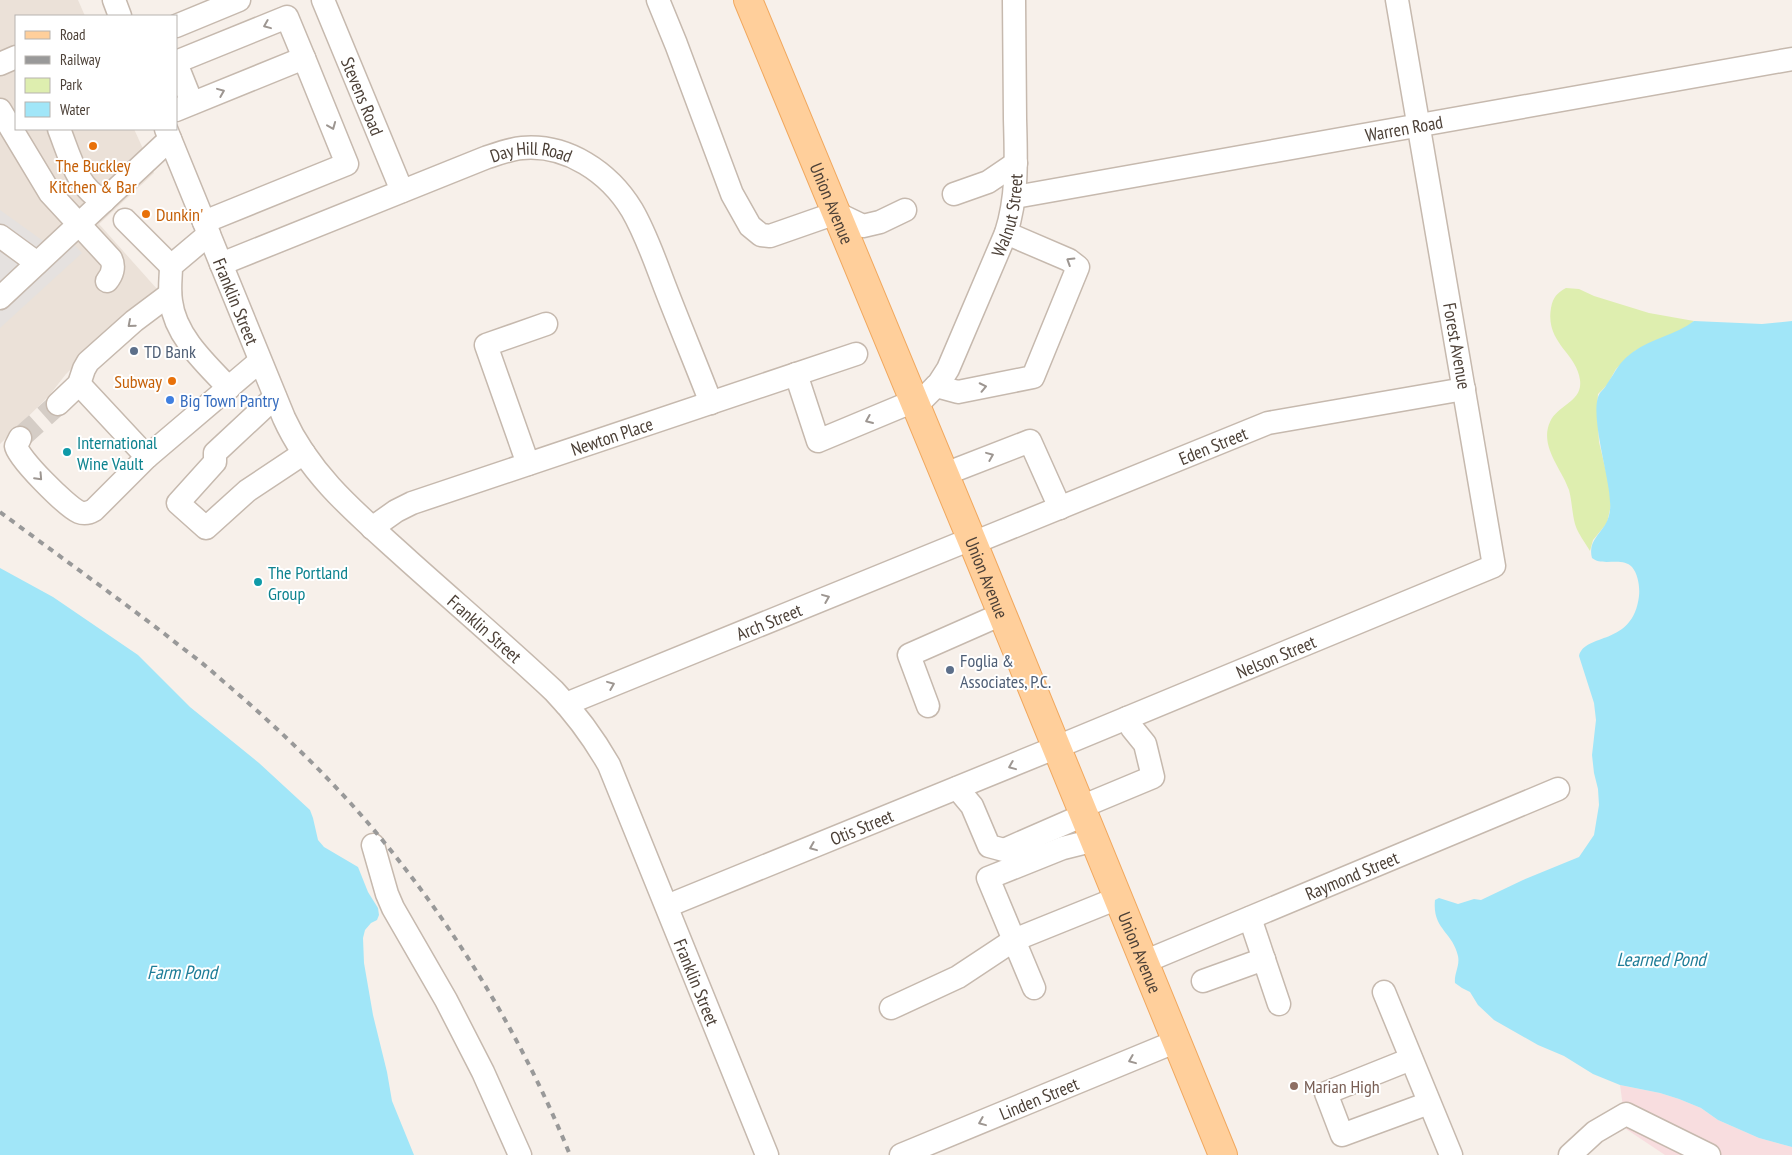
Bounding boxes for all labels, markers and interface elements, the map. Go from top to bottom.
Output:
legend [15,15,178,130]
one-way arrow [263,19,272,30]
text: Road [60,25,86,44]
text: Railway [60,50,101,69]
street label: Stevens Road [336,54,389,139]
text: Park [60,75,82,94]
one-way arrow [217,87,225,97]
text: Water [60,100,91,119]
street label: Warren Road [1363,110,1445,146]
one-way arrow [326,121,336,130]
street label: Day Hill Road [487,136,576,167]
marker: The Buckley Kitchen & Bar [87,140,99,152]
place label: The Buckley Kitchen & Bar [49,154,137,198]
street label: Union Avenue [805,159,859,247]
street label: Walnut Street [986,173,1027,260]
place label: Dunkin' [156,203,203,226]
marker: Dunkin' [140,208,152,220]
street label: Franklin Street [208,254,264,348]
one-way arrow [1066,258,1075,268]
street label: Forest Avenue [1438,301,1476,391]
one-way arrow [128,318,137,327]
place label: TD Bank [144,340,196,363]
marker: TD Bank [128,345,140,357]
place label: Subway [114,370,162,393]
marker: Subway [166,375,178,387]
one-way arrow [979,382,988,393]
place label: Big Town Pantry [180,389,279,412]
marker: Big Town Pantry [164,394,176,406]
street label: Newton Place [568,412,656,460]
one-way arrow [865,414,874,424]
street label: Eden Street [1175,421,1251,470]
place label: International Wine Vault [77,431,158,475]
marker: International Wine Vault [61,446,73,458]
one-way arrow [985,452,994,462]
one-way arrow [33,471,42,480]
street label: Union Avenue [960,533,1014,622]
place label: The Portland Group [268,561,348,605]
marker: The Portland Group [252,576,264,588]
street label: Franklin Street [443,589,527,667]
one-way arrow [821,593,830,604]
street label: Arch Street [733,598,805,645]
street label: Nelson Street [1232,630,1319,683]
place label: Foglia & Associates, P.C. [960,649,1051,693]
marker: Foglia & Associates, P.C. [944,664,956,676]
one-way arrow [606,681,615,692]
one-way arrow [1008,759,1017,770]
street label: Otis Street [827,804,896,850]
one-way arrow [809,840,818,851]
street label: Raymond Street [1302,846,1402,905]
street label: Union Avenue [1113,908,1167,996]
street label: Franklin Street [669,935,725,1029]
water label: Learned Pond [1617,947,1708,971]
water label: Farm Pond [147,960,220,984]
one-way arrow [1128,1053,1137,1064]
street label: Linden Street [996,1072,1082,1125]
place label: Marian High [1304,1075,1380,1098]
marker: Marian High [1288,1080,1300,1092]
one-way arrow [978,1115,987,1126]

